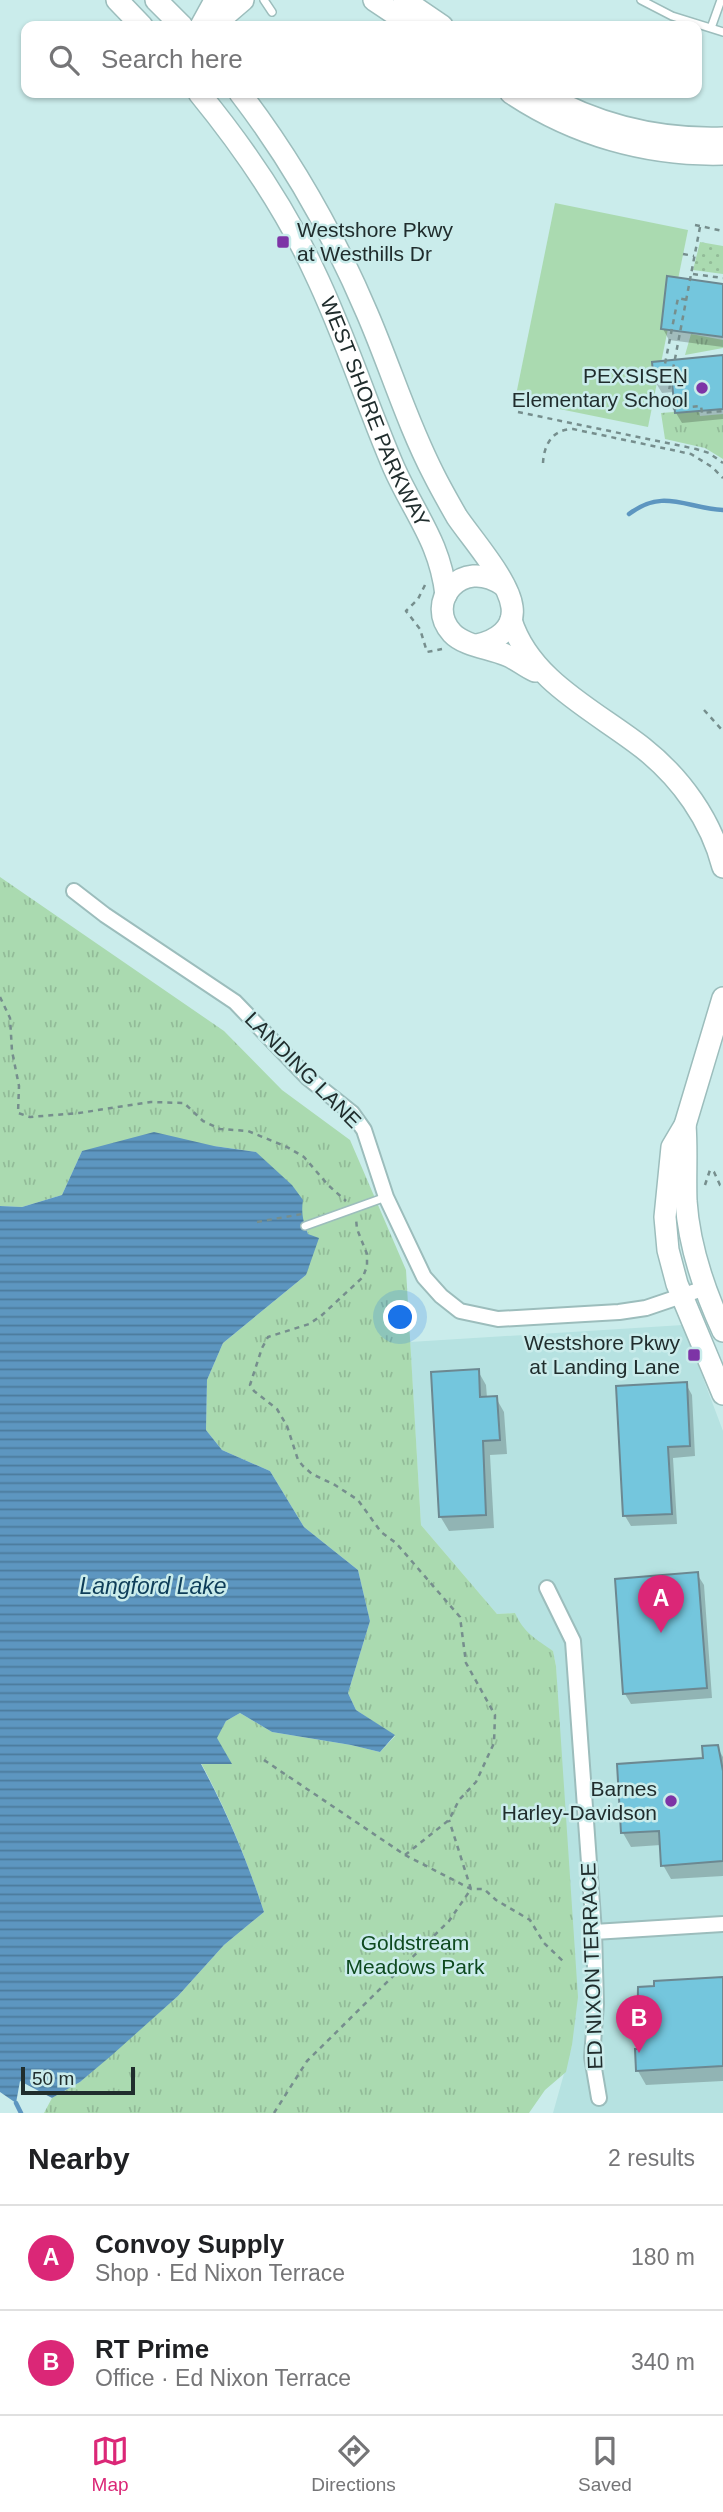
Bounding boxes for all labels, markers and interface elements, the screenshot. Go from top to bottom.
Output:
search box [21,21,702,98]
icon: search [45,41,83,79]
text: Search here [101,44,243,74]
place label: Westshore Pkwy at Westhills Dr [297,218,453,265]
marker: Westshore Pkwy at Westhills Dr [275,234,291,250]
street label: WEST SHORE PARKWAY [316,293,434,531]
place label: PEXSISEṈ Elementary School [512,364,688,411]
marker: PEXSISEṈ Elementary School [694,380,710,396]
street label: LANDING LANE [241,1007,366,1132]
your location [383,1300,417,1334]
place label: Westshore Pkwy at Landing Lane [524,1331,680,1378]
marker: Westshore Pkwy at Landing Lane [686,1347,702,1363]
water label: Langford Lake [79,1573,227,1599]
pin: A [638,1575,684,1633]
place label: Barnes Harley-Davidson [502,1777,657,1824]
marker: Barnes Harley-Davidson [663,1793,679,1809]
street label: ED NIXON TERRACE [576,1862,607,2070]
park label: Goldstream Meadows Park [346,1931,485,1978]
pin: B [616,1995,662,2053]
scale bar [21,2064,135,2096]
text: 50 m [32,2068,74,2089]
text: Nearby [28,2142,130,2175]
text: 2 results [608,2145,695,2171]
text: Convoy Supply [95,2229,284,2259]
text: A [43,2244,59,2270]
text: 180 m [631,2244,695,2270]
text: Shop · Ed Nixon Terrace [95,2260,345,2286]
text: RT Prime [95,2334,209,2364]
text: B [43,2349,59,2375]
text: 340 m [631,2349,695,2375]
text: Office · Ed Nixon Terrace [95,2365,351,2391]
tab: Map [91,2432,129,2496]
tab: Directions [311,2432,396,2496]
tab: Saved [578,2432,632,2496]

